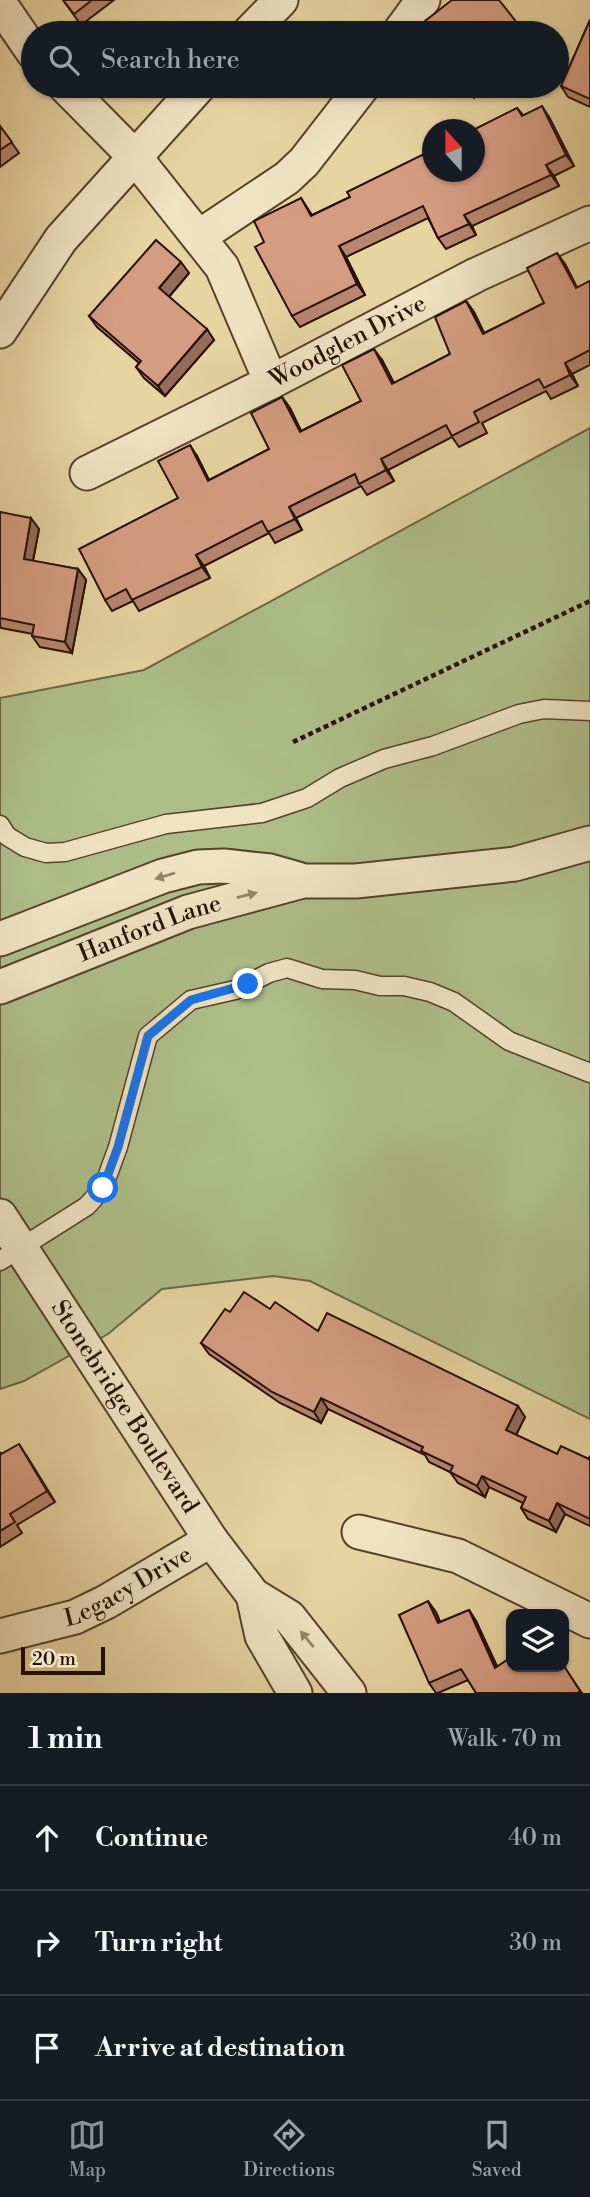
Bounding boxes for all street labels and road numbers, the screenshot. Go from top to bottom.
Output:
street label: Woodglen Drive [263,289,431,396]
street label: Hanford Lane [74,889,225,969]
street label: Stonebridge Boulevard [44,1295,205,1520]
street label: Legacy Drive [61,1540,198,1634]

